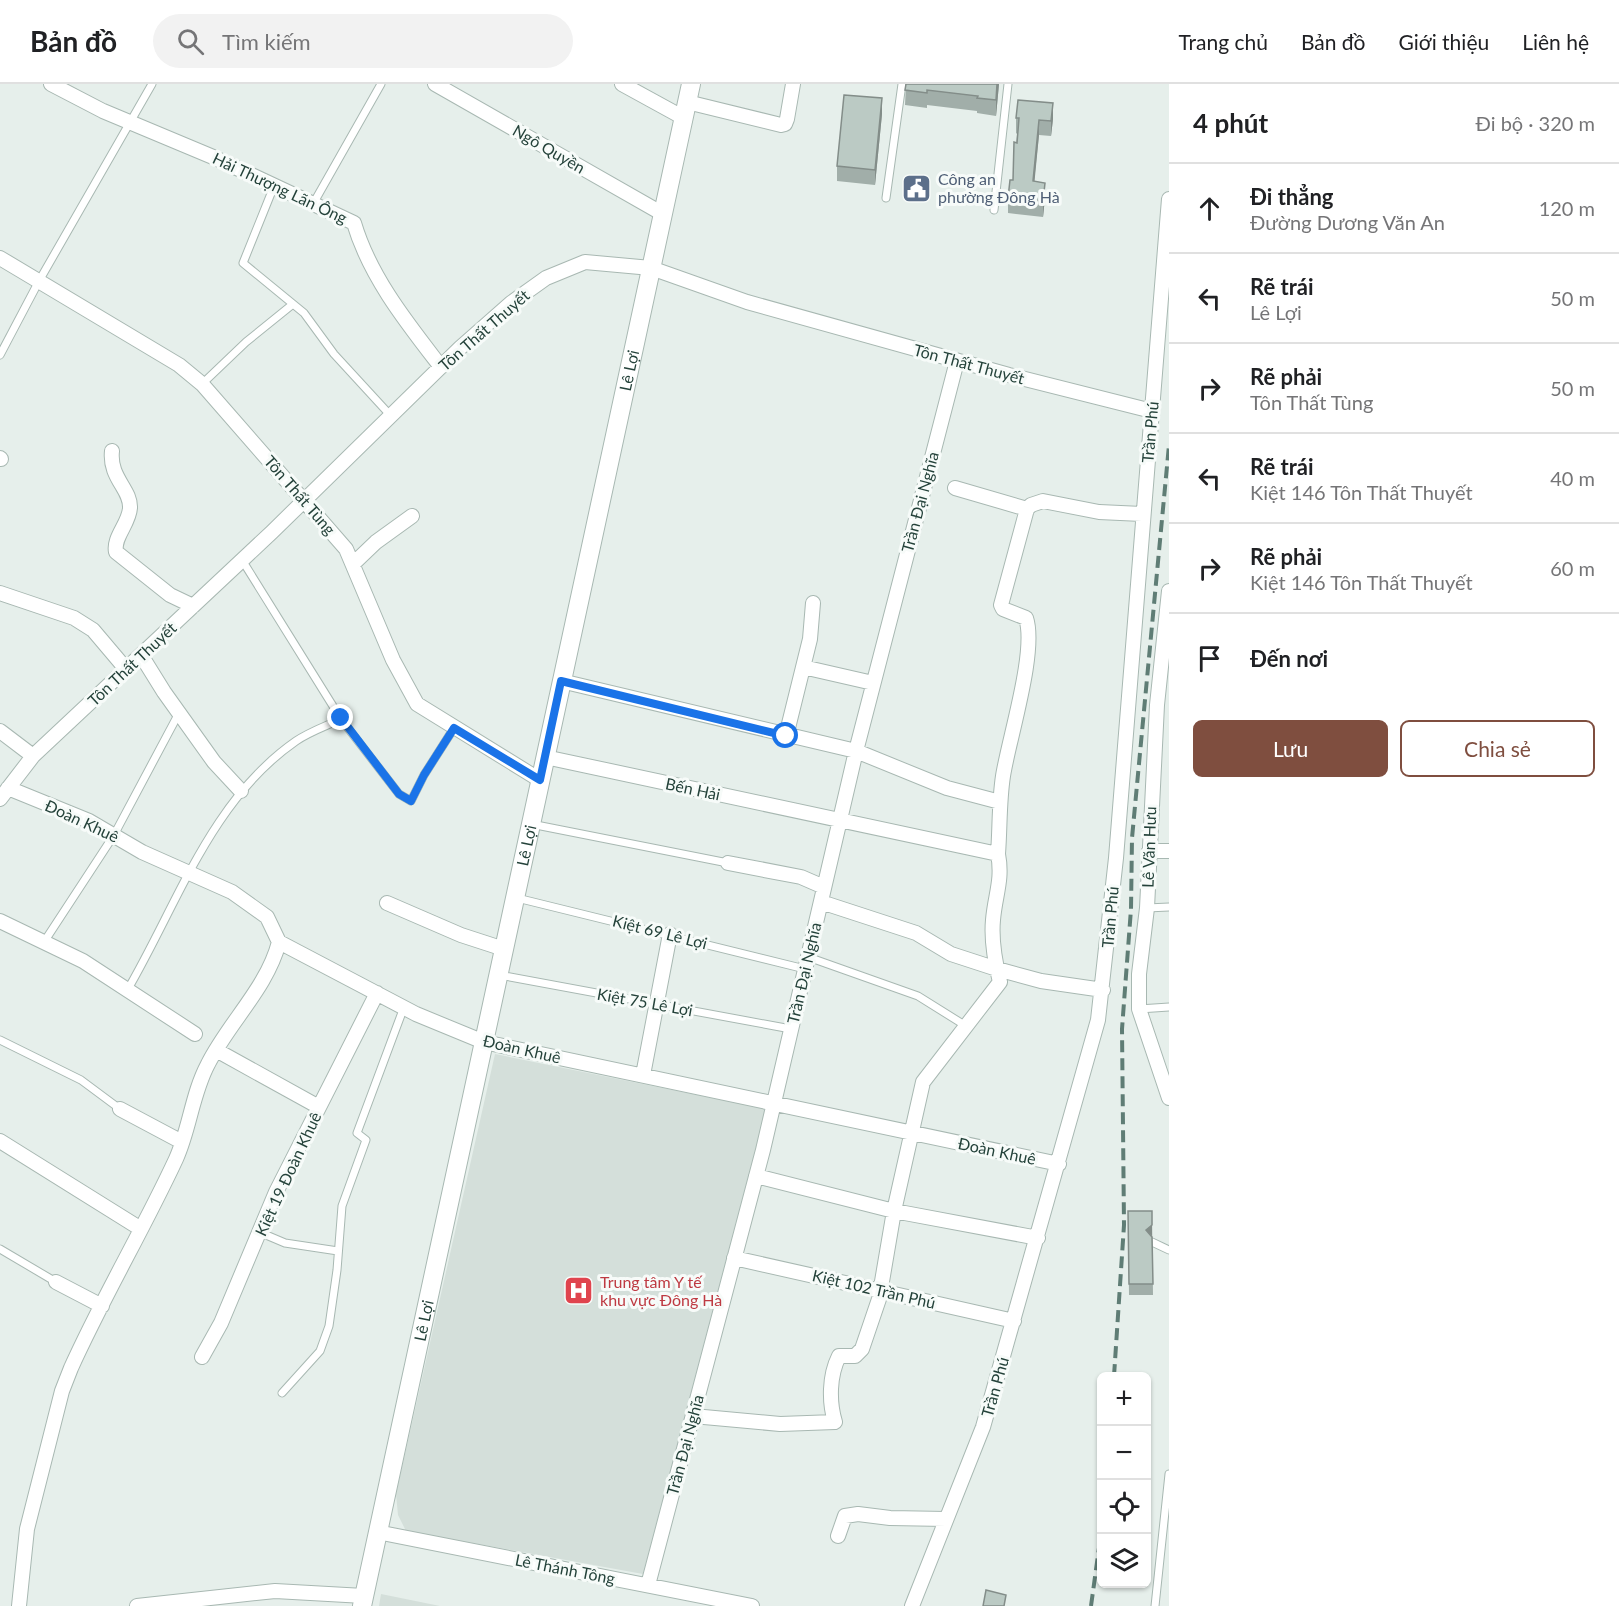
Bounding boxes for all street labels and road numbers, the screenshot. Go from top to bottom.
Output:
street label: Ngô Quyền [510,120,589,177]
street label: Hải Thượng Lãn Ông [210,148,350,227]
street label: Tôn Thất Thuyết [434,285,533,374]
street label: Tôn Thất Thuyết [912,340,1027,388]
street label: Lê Lợi [615,348,642,393]
street label: Trần Phú [1137,400,1162,464]
street label: Trần Đại Nghĩa [897,450,942,554]
street label: Tôn Thất Tùng [261,451,340,538]
street label: Tôn Thất Thuyết [83,618,180,709]
street label: Bến Hải [664,773,722,804]
street label: Đoàn Khuê [42,795,122,846]
street label: Lê Văn Hưu [1138,806,1159,888]
street label: Lê Lợi [512,823,540,868]
street label: Trần Phú [1097,885,1122,949]
street label: Kiệt 69 Lê Lợi [611,911,709,952]
street label: Trần Đại Nghĩa [783,920,824,1025]
street label: Kiệt 75 Lê Lợi [596,984,694,1019]
street label: Đoàn Khuê [481,1030,563,1067]
street label: Kiệt 19 Đoàn Khuê [251,1109,325,1239]
street label: Đoàn Khuê [956,1133,1038,1168]
street label: Kiệt 102 Trần Phú [811,1265,938,1312]
street label: Lê Lợi [410,1298,437,1343]
street label: Trần Phú [977,1355,1012,1419]
street label: Trần Đại Nghĩa [662,1393,707,1497]
street label: Lê Thánh Tông [514,1550,617,1588]

